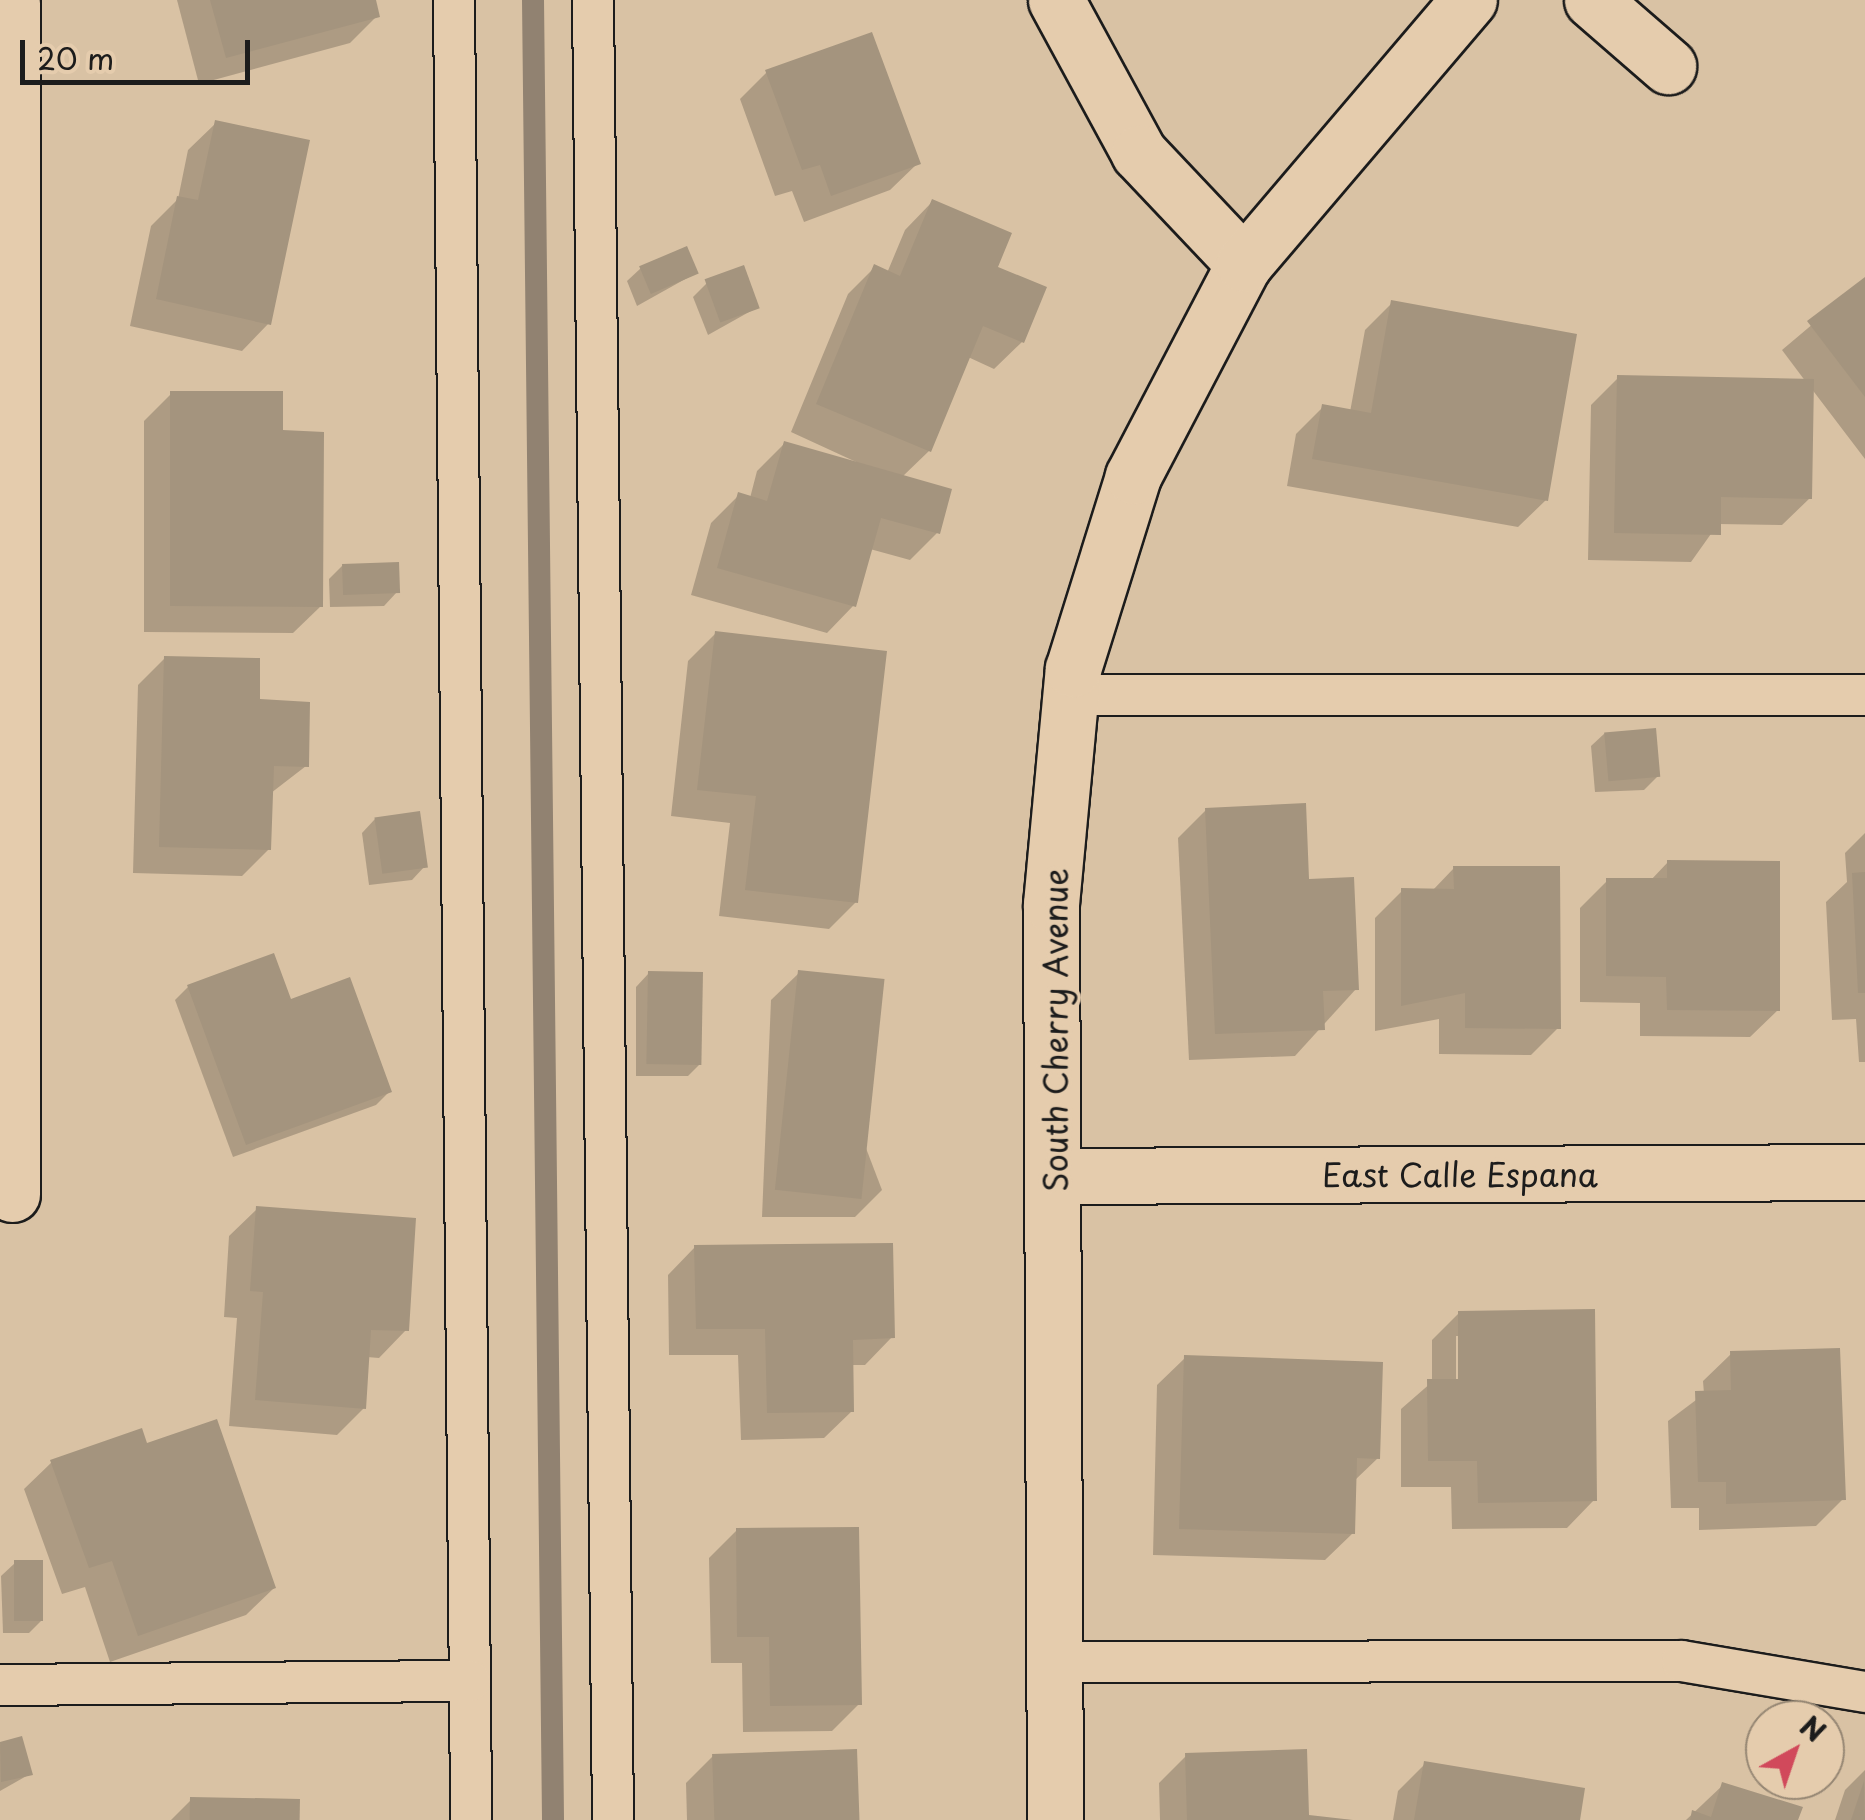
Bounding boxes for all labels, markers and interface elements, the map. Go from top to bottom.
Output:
scale bar [25,20,255,82]
text: 20 m [37,35,114,80]
street label: South Cherry Avenue [1036,867,1074,1193]
street label: East Calle Espana [1321,1155,1599,1193]
north arrow [1745,1700,1845,1800]
text: N [1791,1705,1836,1752]

